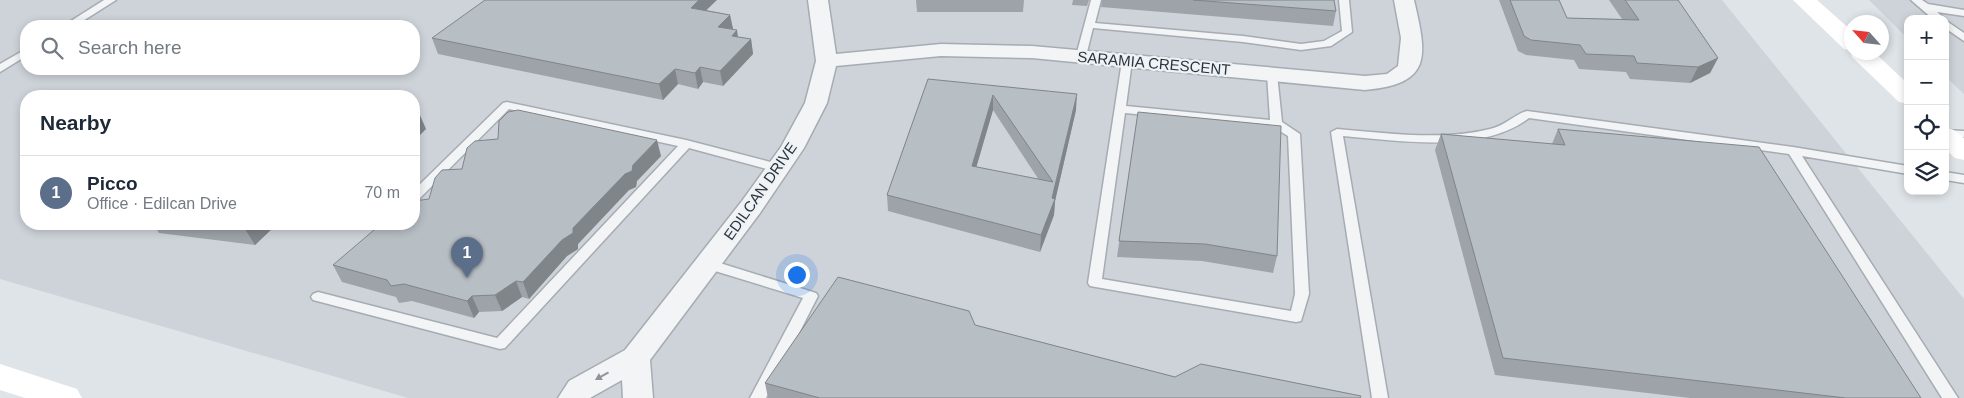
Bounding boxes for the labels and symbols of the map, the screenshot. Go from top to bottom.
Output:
north arrow [1844,15,1889,60]
street label: SARAMIA CRESCENT [1077,48,1231,78]
street label: EDILCAN DRIVE [720,139,800,243]
pin: 1 [451,237,483,278]
your location [784,262,810,288]
one-way arrow [595,372,610,380]

